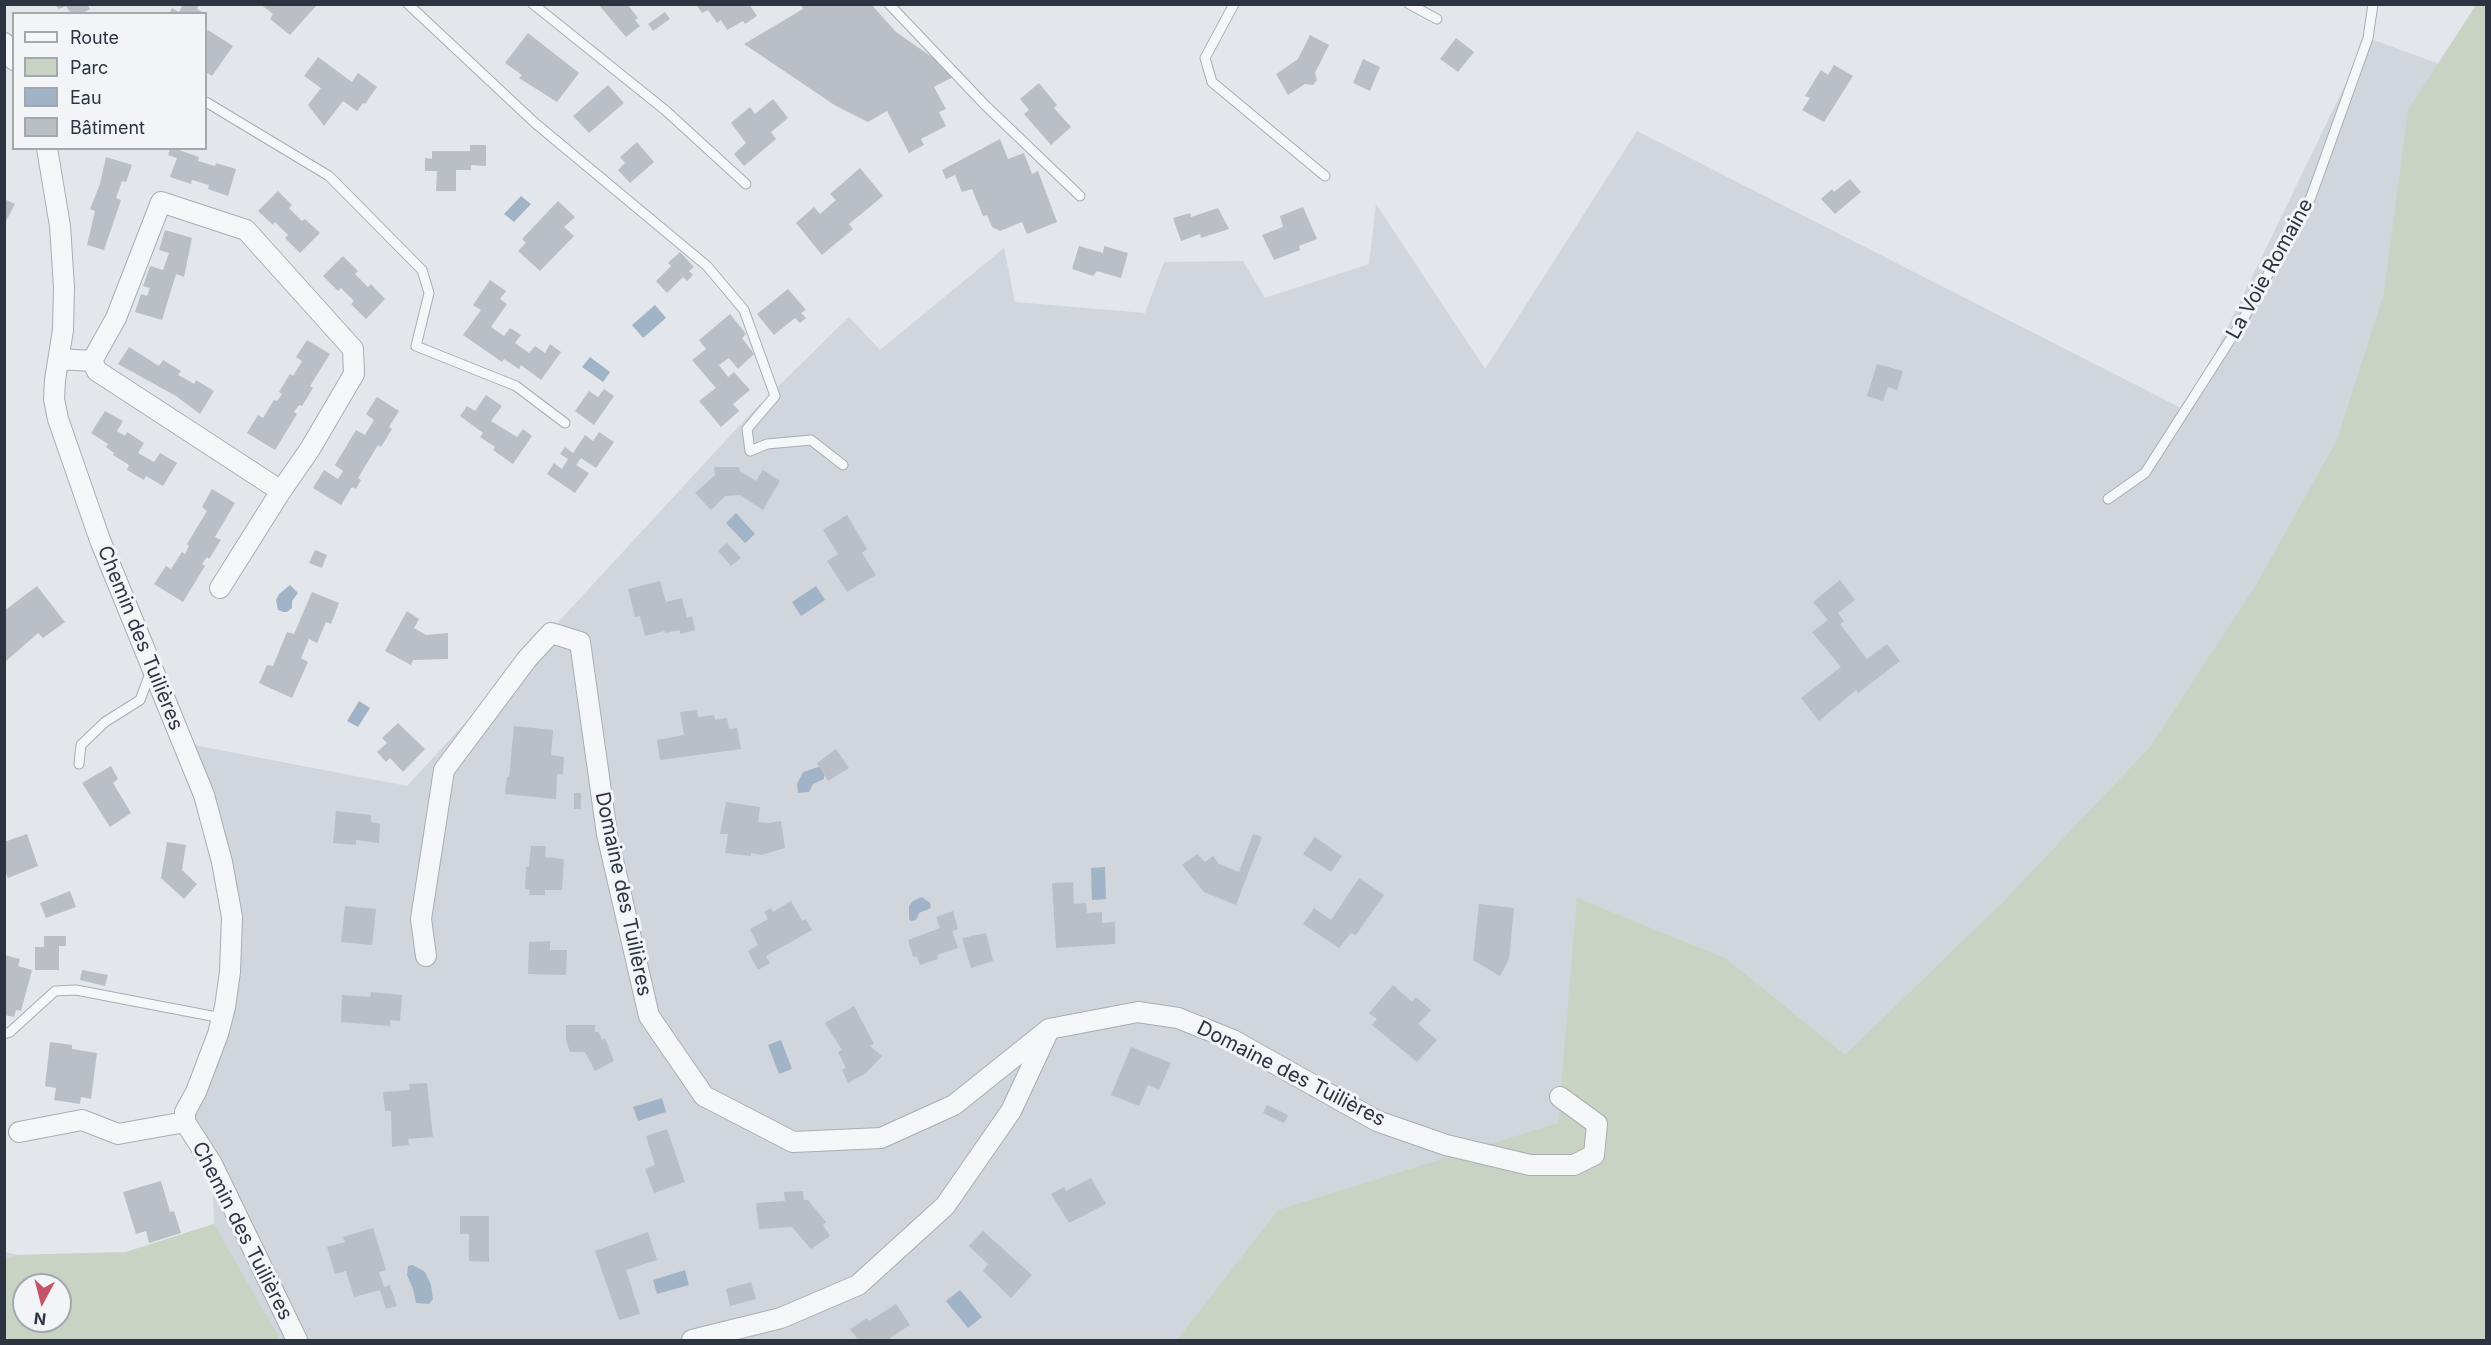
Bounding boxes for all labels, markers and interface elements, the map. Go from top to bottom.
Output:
legend [12,12,207,150]
text: Route [70,27,119,48]
text: Parc [70,57,108,78]
text: Eau [70,87,102,108]
text: Bâtiment [70,117,145,138]
street label: La Voie Romaine [2222,195,2318,343]
street label: Chemin des Tuilières [92,542,188,734]
street label: Domaine des Tuilières [590,790,656,998]
street label: Domaine des Tuilières [1193,1016,1389,1132]
street label: Chemin des Tuilières [187,1138,297,1324]
north arrow [12,1273,72,1333]
text: N [33,1308,47,1330]

